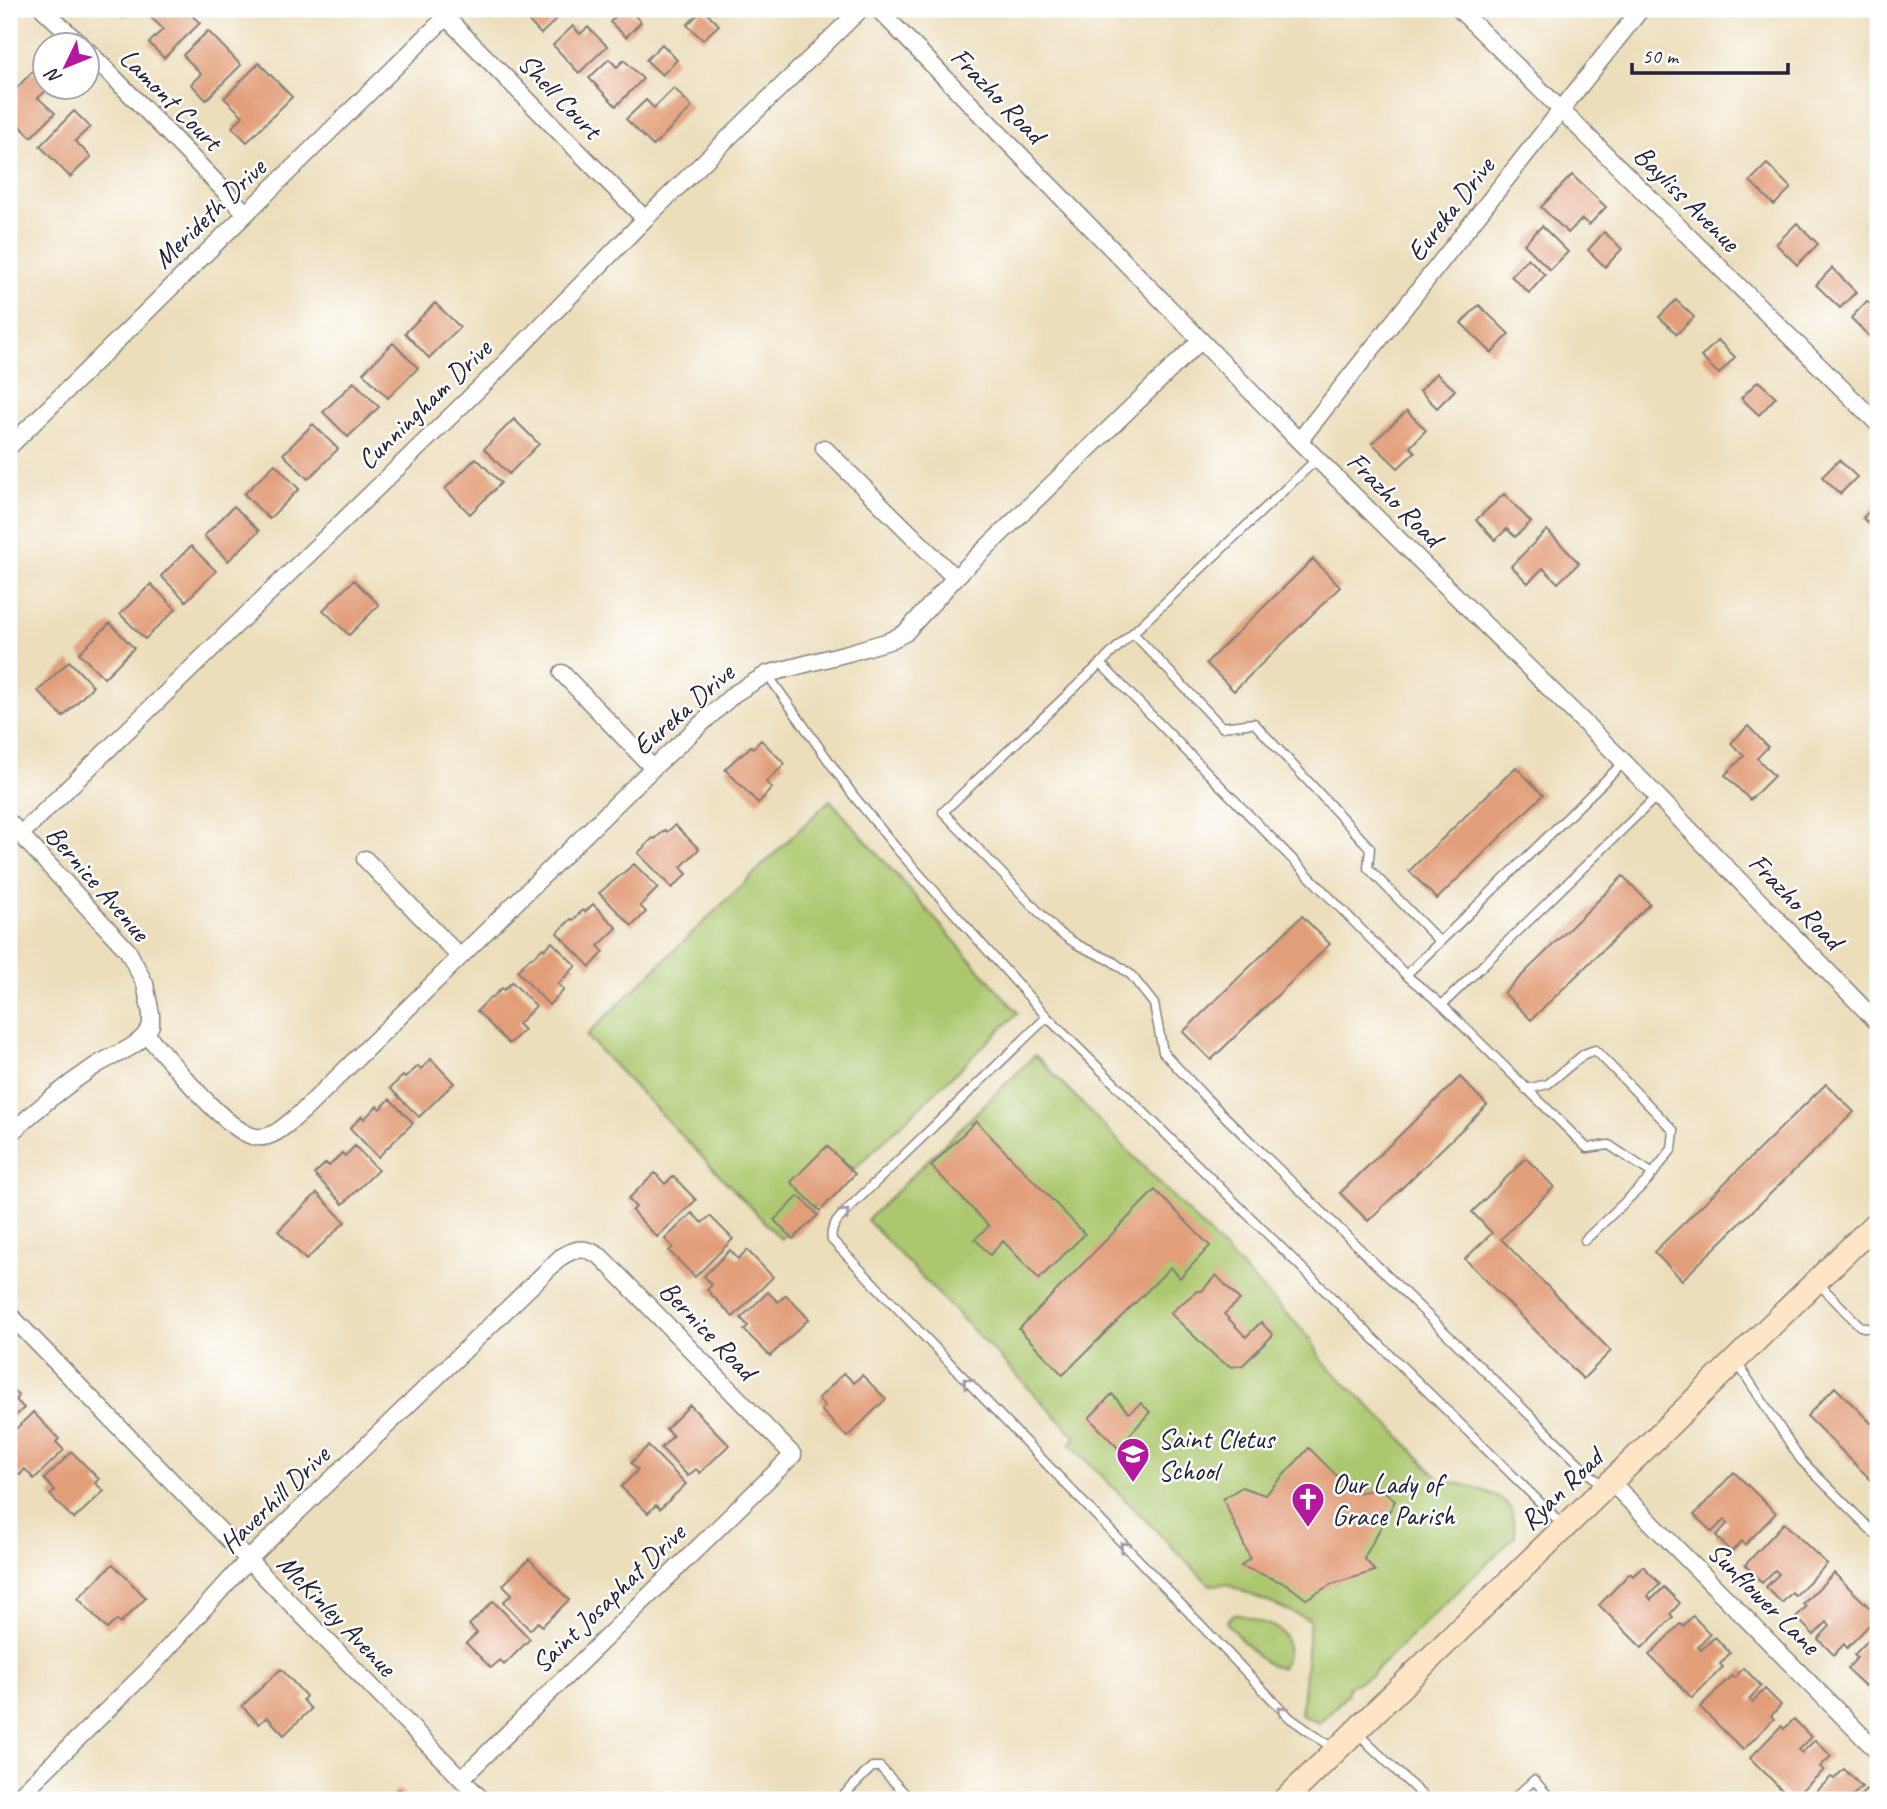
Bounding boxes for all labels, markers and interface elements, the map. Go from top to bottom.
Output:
north arrow [32,32,102,102]
scale bar [1632,32,1787,76]
street label: Frazho Road [943,39,1055,153]
street label: Lamont Court [112,40,232,160]
text: 50 m [1642,43,1680,69]
street label: Shell Court [511,46,611,148]
text: N [39,62,67,89]
street label: Bayliss Avenue [1627,138,1749,260]
street label: Eureka Drive [1398,148,1503,268]
street label: Merideth Drive [145,149,274,275]
street label: Cunningham Drive [350,330,500,477]
street label: Frazho Road [1340,444,1453,557]
street label: Eureka Drive [625,654,742,763]
street label: Bernice Avenue [38,818,159,950]
street label: Frazho Road [1741,845,1853,959]
one-way arrow [836,1208,849,1221]
street label: Bernice Road [652,1273,767,1390]
one-way arrow [962,1377,975,1390]
place label: Saint Cletus School [1158,1421,1276,1488]
school or university icon: Saint Cletus School [1114,1435,1152,1484]
street label: Haverhill Drive [211,1436,338,1560]
street label: Ryan Road [1512,1438,1613,1537]
place label: Our Lady of Grace Parish [1332,1466,1456,1533]
church icon: Our Lady of Grace Parish [1289,1480,1327,1529]
street label: Saint Josaphat Drive [524,1514,694,1680]
street label: Sunflower Lane [1700,1534,1829,1663]
one-way arrow [1120,1541,1133,1554]
street label: McKinley Avenue [270,1547,405,1685]
one-way arrow [1277,1705,1290,1718]

